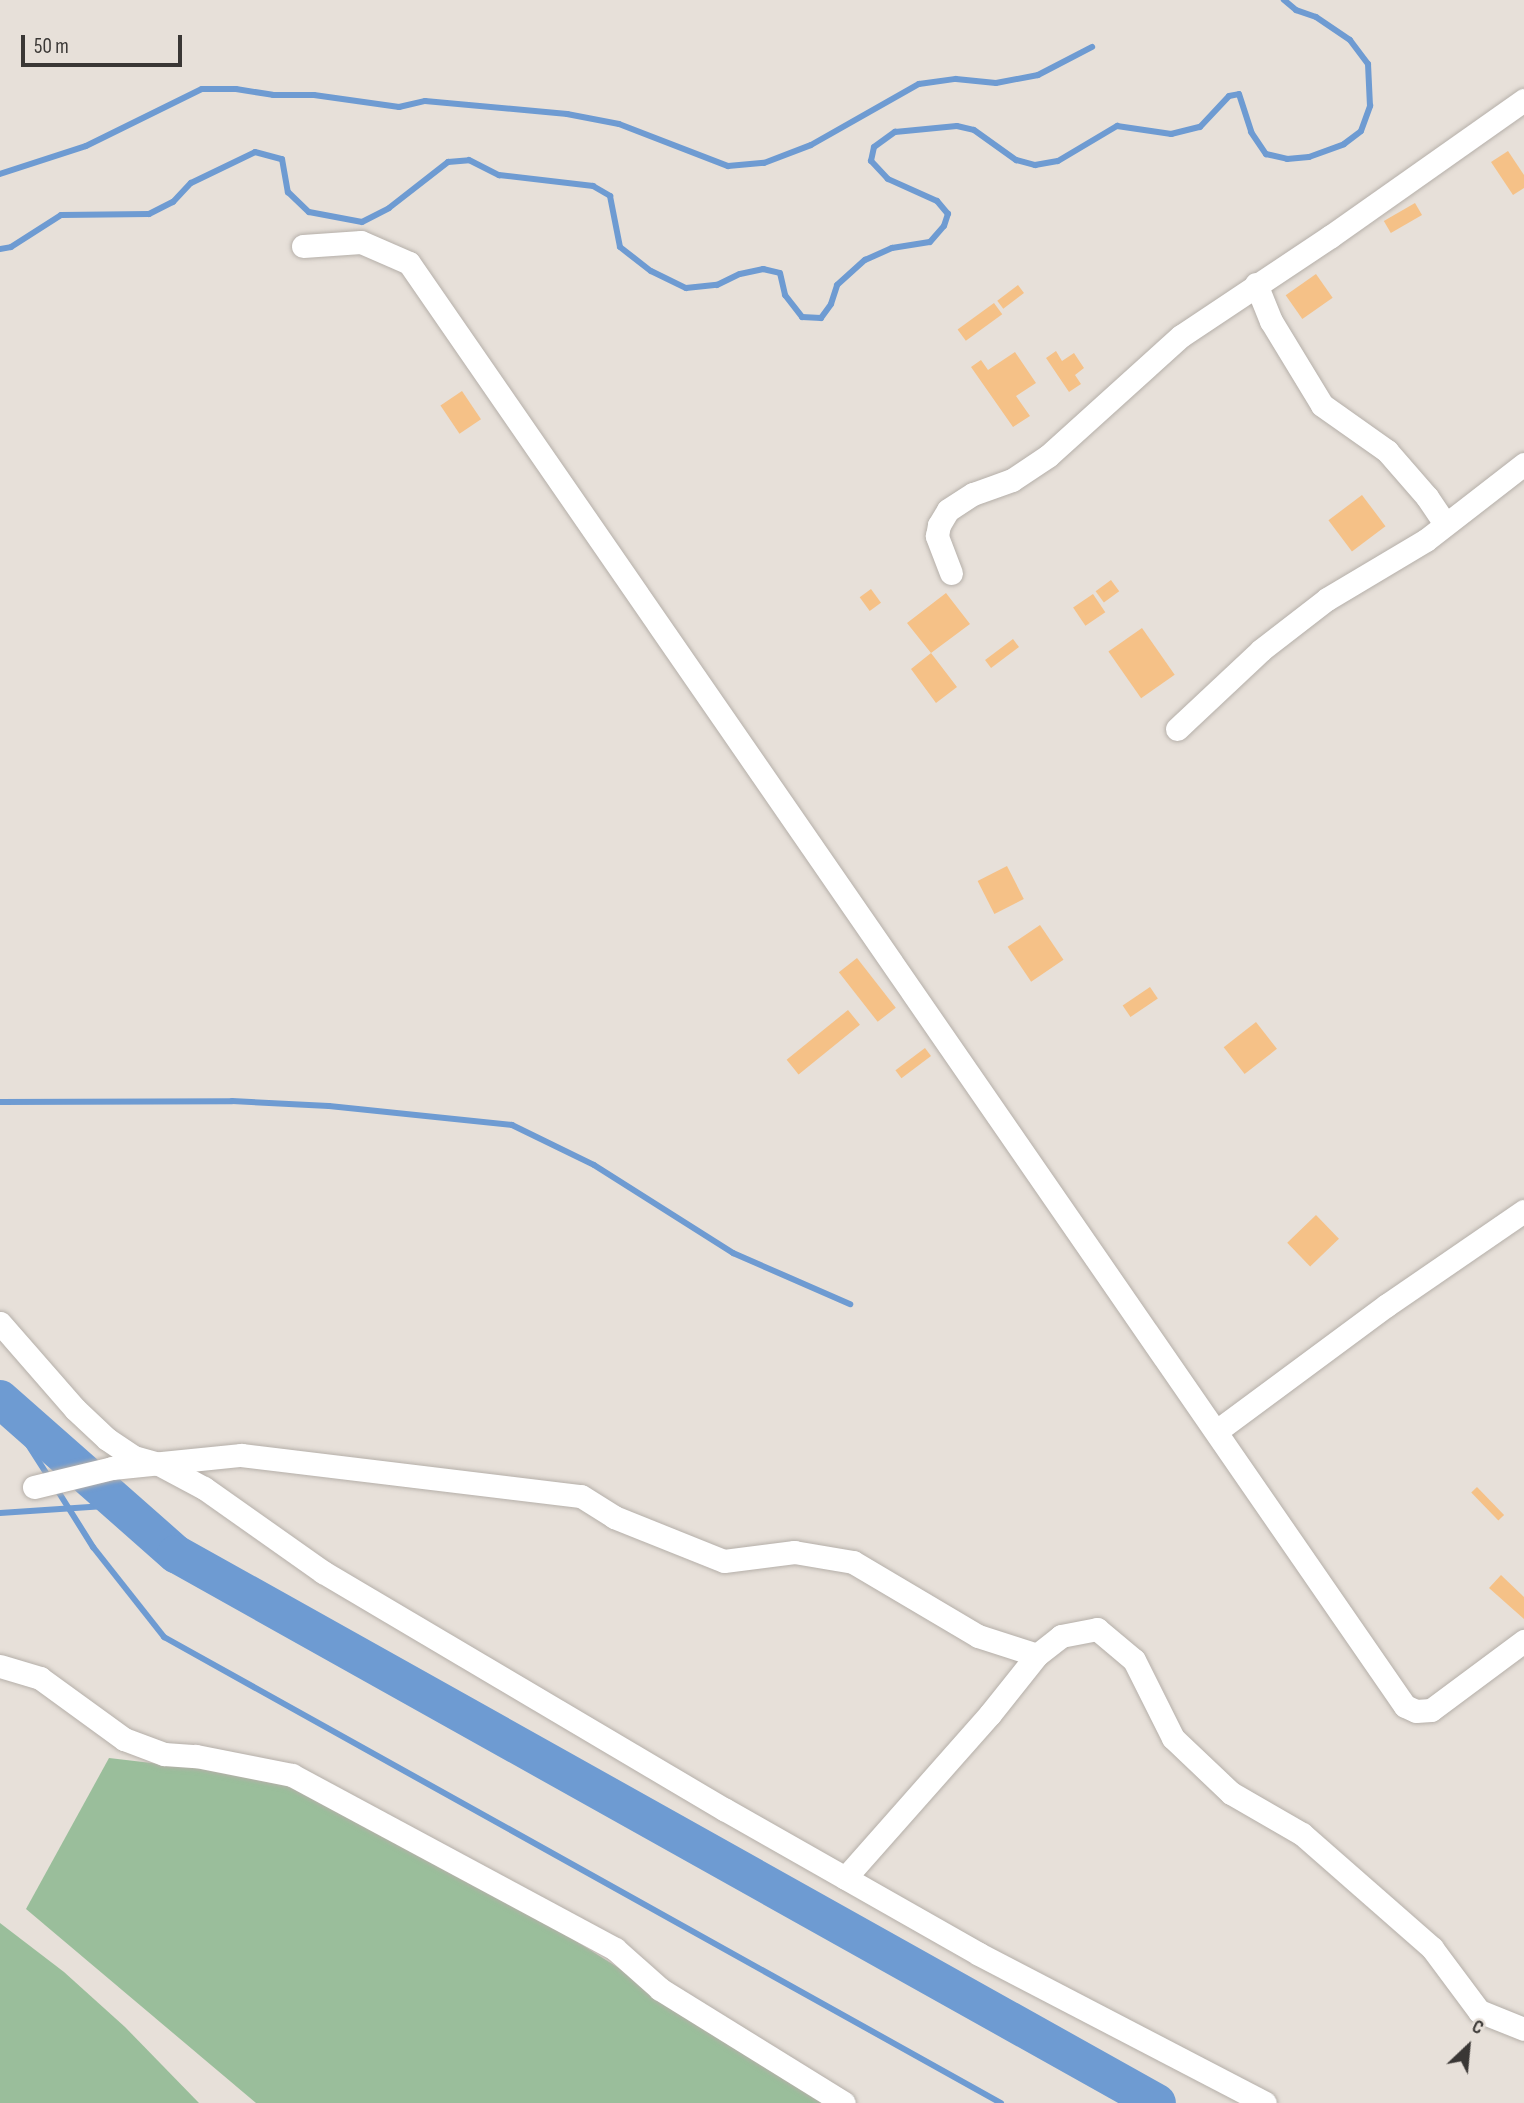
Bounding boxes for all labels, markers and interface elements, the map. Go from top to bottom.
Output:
scale bar [24,21,186,65]
text: 50 m [34,34,69,59]
north arrow [1433,2012,1503,2082]
text: С [1468,2015,1487,2040]

